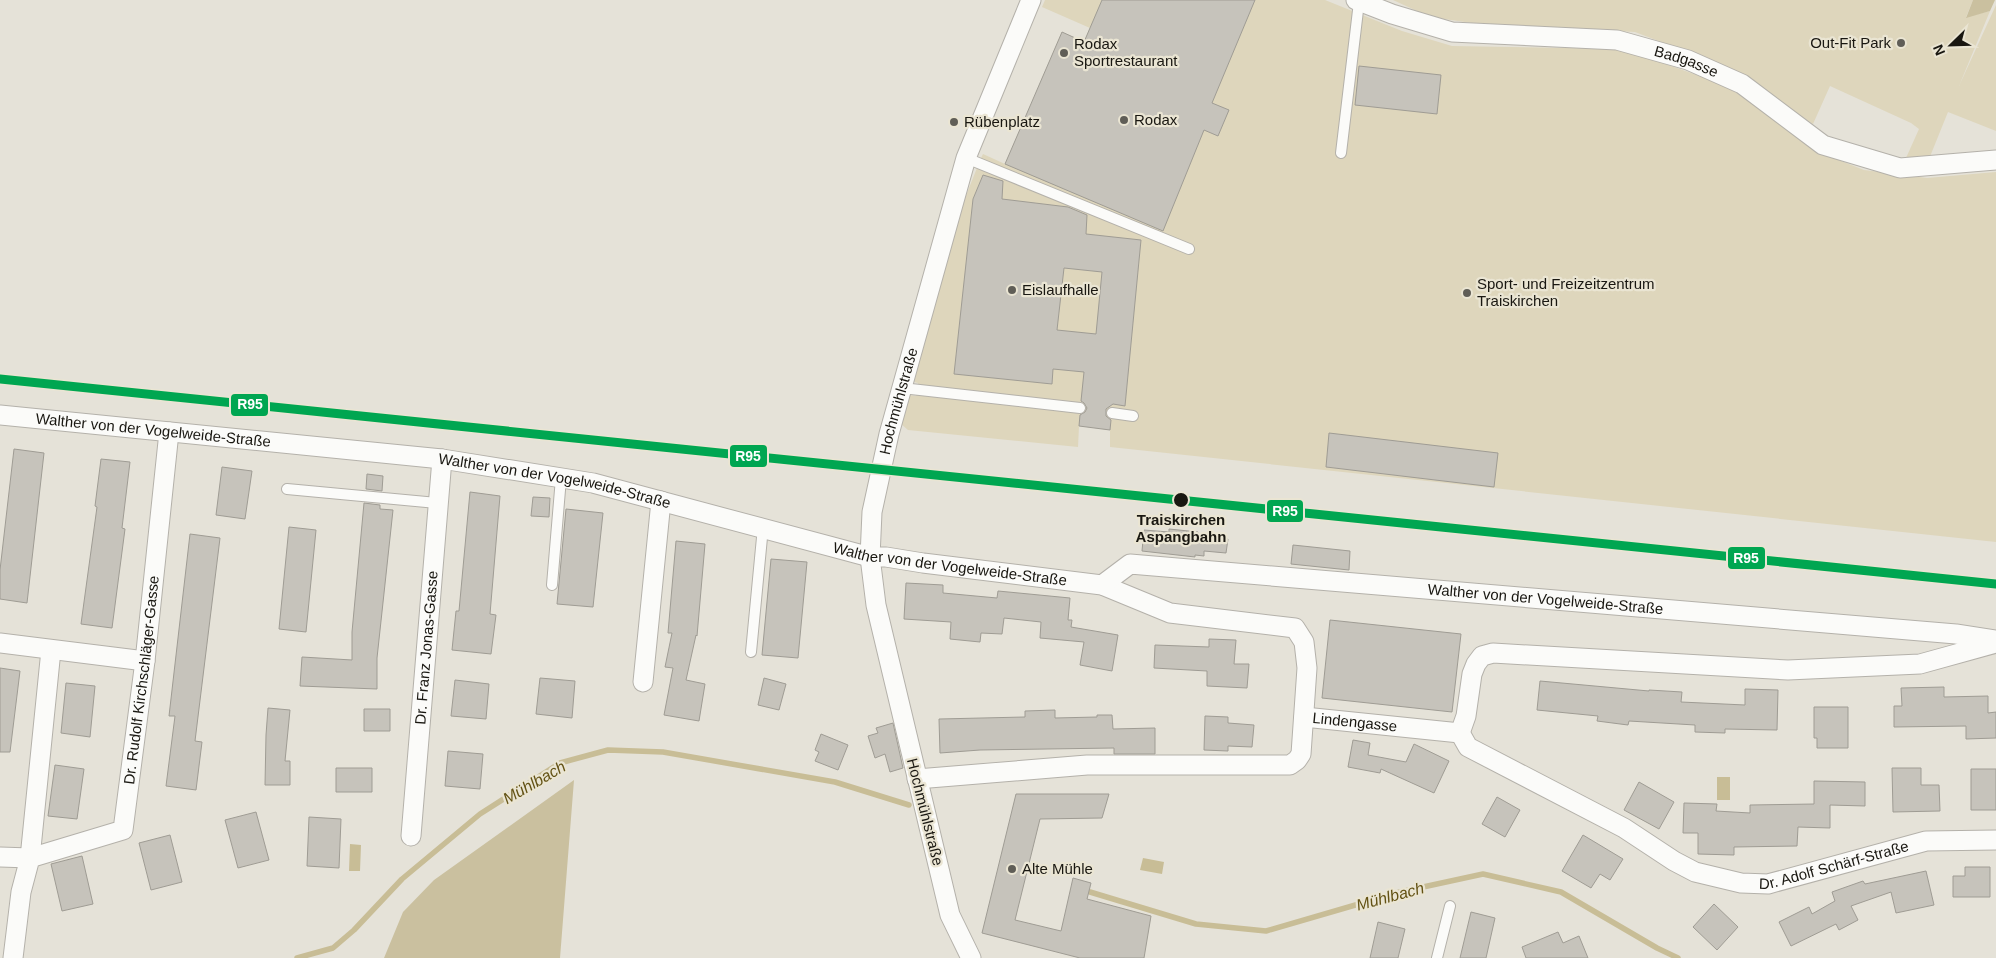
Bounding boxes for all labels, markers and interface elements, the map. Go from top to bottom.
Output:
north arrow [1926,20,1976,70]
place label: Out-Fit Park [1810,34,1891,51]
place label: Rodax Sportrestaurant [1074,35,1178,69]
marker: Out-Fit Park [1895,37,1907,49]
street label: Badgasse [1653,42,1721,80]
text: N [1930,42,1948,58]
marker: Rodax Sportrestaurant [1058,47,1070,59]
place label: Rodax [1134,111,1178,128]
place label: Rübenplatz [964,113,1040,130]
marker: Rodax [1118,114,1130,126]
marker: Rübenplatz [948,116,960,128]
place label: Sport- und Freizeitzentrum Traiskirchen [1477,275,1655,309]
place label: Eislaufhalle [1022,281,1099,298]
marker: Eislaufhalle [1006,284,1018,296]
marker: Sport- und Freizeitzentrum Traiskirchen [1461,287,1473,299]
street label: Hochmühlstraße [876,346,921,456]
line badge: R95 [230,393,269,417]
text: R95 [237,396,263,412]
street label: Walther von der Vogelweide-Straße [35,410,272,450]
line badge: R95 [729,444,768,468]
text: R95 [735,448,761,464]
street label: Walther von der Vogelweide-Straße [437,450,673,511]
marker: Traiskirchen Aspangbahn [1172,491,1190,509]
line badge: R95 [1266,499,1304,523]
text: R95 [1272,503,1298,519]
place label: Traiskirchen Aspangbahn [1136,511,1226,545]
street label: Walther von der Vogelweide-Straße [831,539,1068,589]
line badge: R95 [1727,546,1766,570]
text: R95 [1733,550,1759,566]
street label: Dr. Franz Jonas-Gasse [411,570,441,725]
street label: Dr. Rudolf Kirchschläger-Gasse [120,575,162,785]
street label: Walther von der Vogelweide-Straße [1427,580,1664,617]
street label: Lindengasse [1312,709,1398,735]
street label: Hochmühlstraße [904,756,947,867]
water label: Mühlbach [500,758,569,807]
street label: Dr. Adolf Schärf-Straße [1759,837,1910,892]
place label: Alte Mühle [1022,860,1093,877]
marker: Alte Mühle [1006,863,1018,875]
water label: Mühlbach [1354,879,1426,914]

